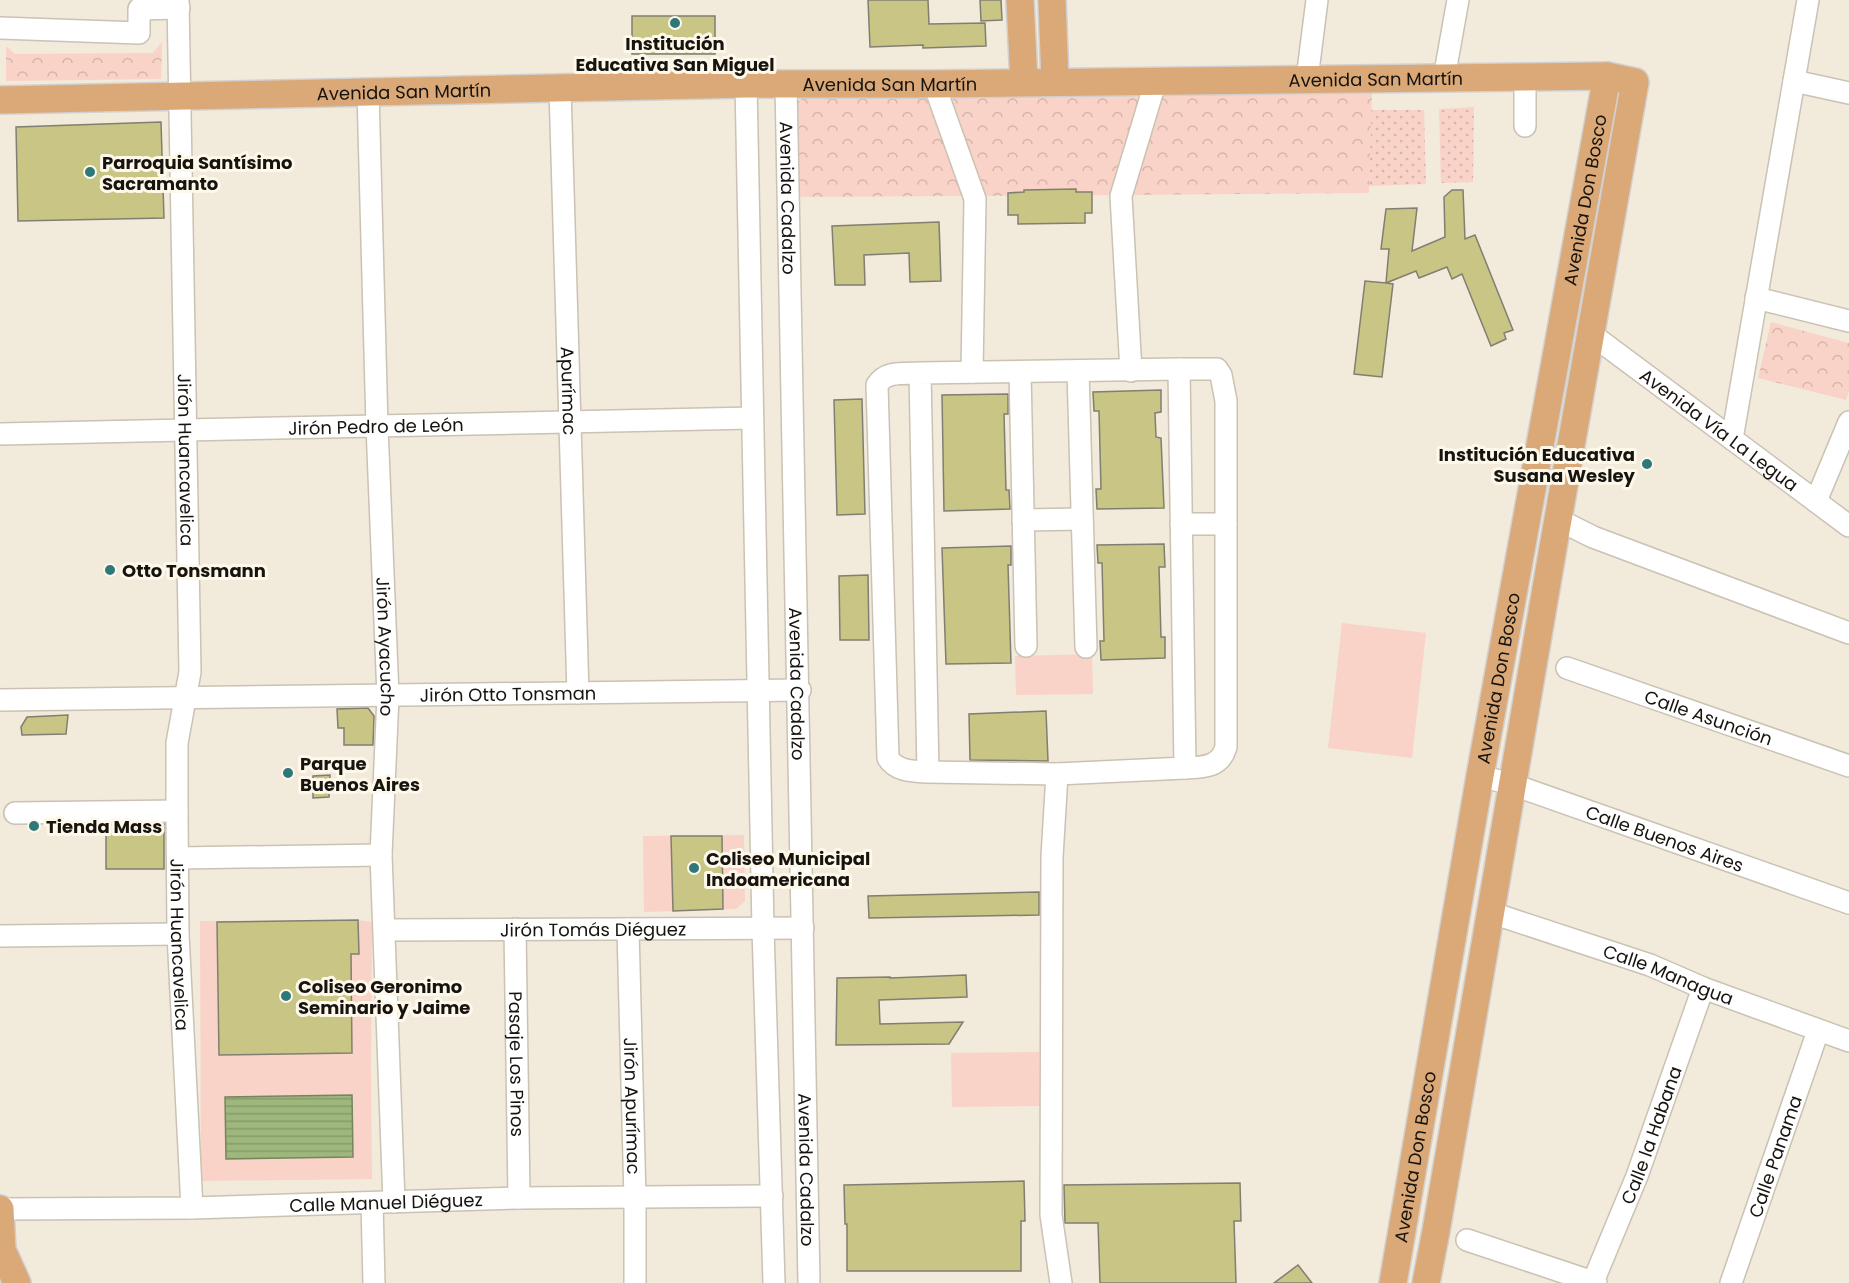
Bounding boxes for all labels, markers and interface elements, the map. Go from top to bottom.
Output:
marker: Institución Educativa San Miguel [668,16,682,30]
place label: Institución Educativa San Miguel [576,31,774,77]
street label: Avenida San Martín [1288,65,1463,92]
street label: Avenida San Martín [803,71,977,97]
street label: Avenida San Martín [316,77,491,106]
street label: Avenida Don Bosco [1557,112,1612,287]
street label: Avenida Cadalzo [774,121,802,275]
place label: Parroquia Santísimo Sacramanto [102,150,292,196]
marker: Parroquia Santísimo Sacramanto [83,165,97,179]
street label: Apurímac [555,346,583,436]
street label: Avenida Vía La Legua [1635,362,1804,497]
street label: Jirón Huancavelica [172,373,200,546]
street label: Jirón Pedro de León [288,412,464,440]
place label: Institución Educativa Susana Wesley [1439,442,1636,488]
marker: Institución Educativa Susana Wesley [1640,457,1654,471]
place label: Otto Tonsmann [122,558,266,583]
marker: Otto Tonsmann [103,563,117,577]
street label: Jirón Ayacucho [371,576,401,717]
street label: Avenida Don Bosco [1470,590,1526,766]
street label: Avenida Cadalzo [784,607,811,761]
street label: Jirón Otto Tonsman [419,680,596,707]
street label: Calle Asunción [1641,683,1776,751]
place label: Parque Buenos Aires [300,751,420,797]
marker: Parque Buenos Aires [281,766,295,780]
street label: Calle Buenos Aires [1582,799,1747,877]
place label: Tienda Mass [46,814,162,839]
marker: Tienda Mass [27,819,41,833]
place label: Coliseo Municipal Indoamericana [706,846,870,892]
street label: Jirón Huancavelica [165,858,195,1032]
marker: Coliseo Municipal Indoamericana [687,861,701,875]
street label: Jirón Tomás Diéguez [500,916,686,942]
street label: Calle Managua [1600,938,1737,1011]
place label: Coliseo Geronimo Seminario y Jaime [298,974,470,1020]
marker: Coliseo Geronimo Seminario y Jaime [279,989,293,1003]
street label: Pasaje Los Pinos [503,991,531,1137]
street label: Jirón Apurímac [618,1037,647,1175]
street label: Calle la Habana [1614,1063,1687,1208]
street label: Avenida Don Bosco [1388,1069,1442,1245]
street label: Calle Panama [1742,1092,1807,1221]
street label: Avenida Cadalzo [793,1093,821,1247]
street label: Calle Manuel Diéguez [289,1187,483,1218]

